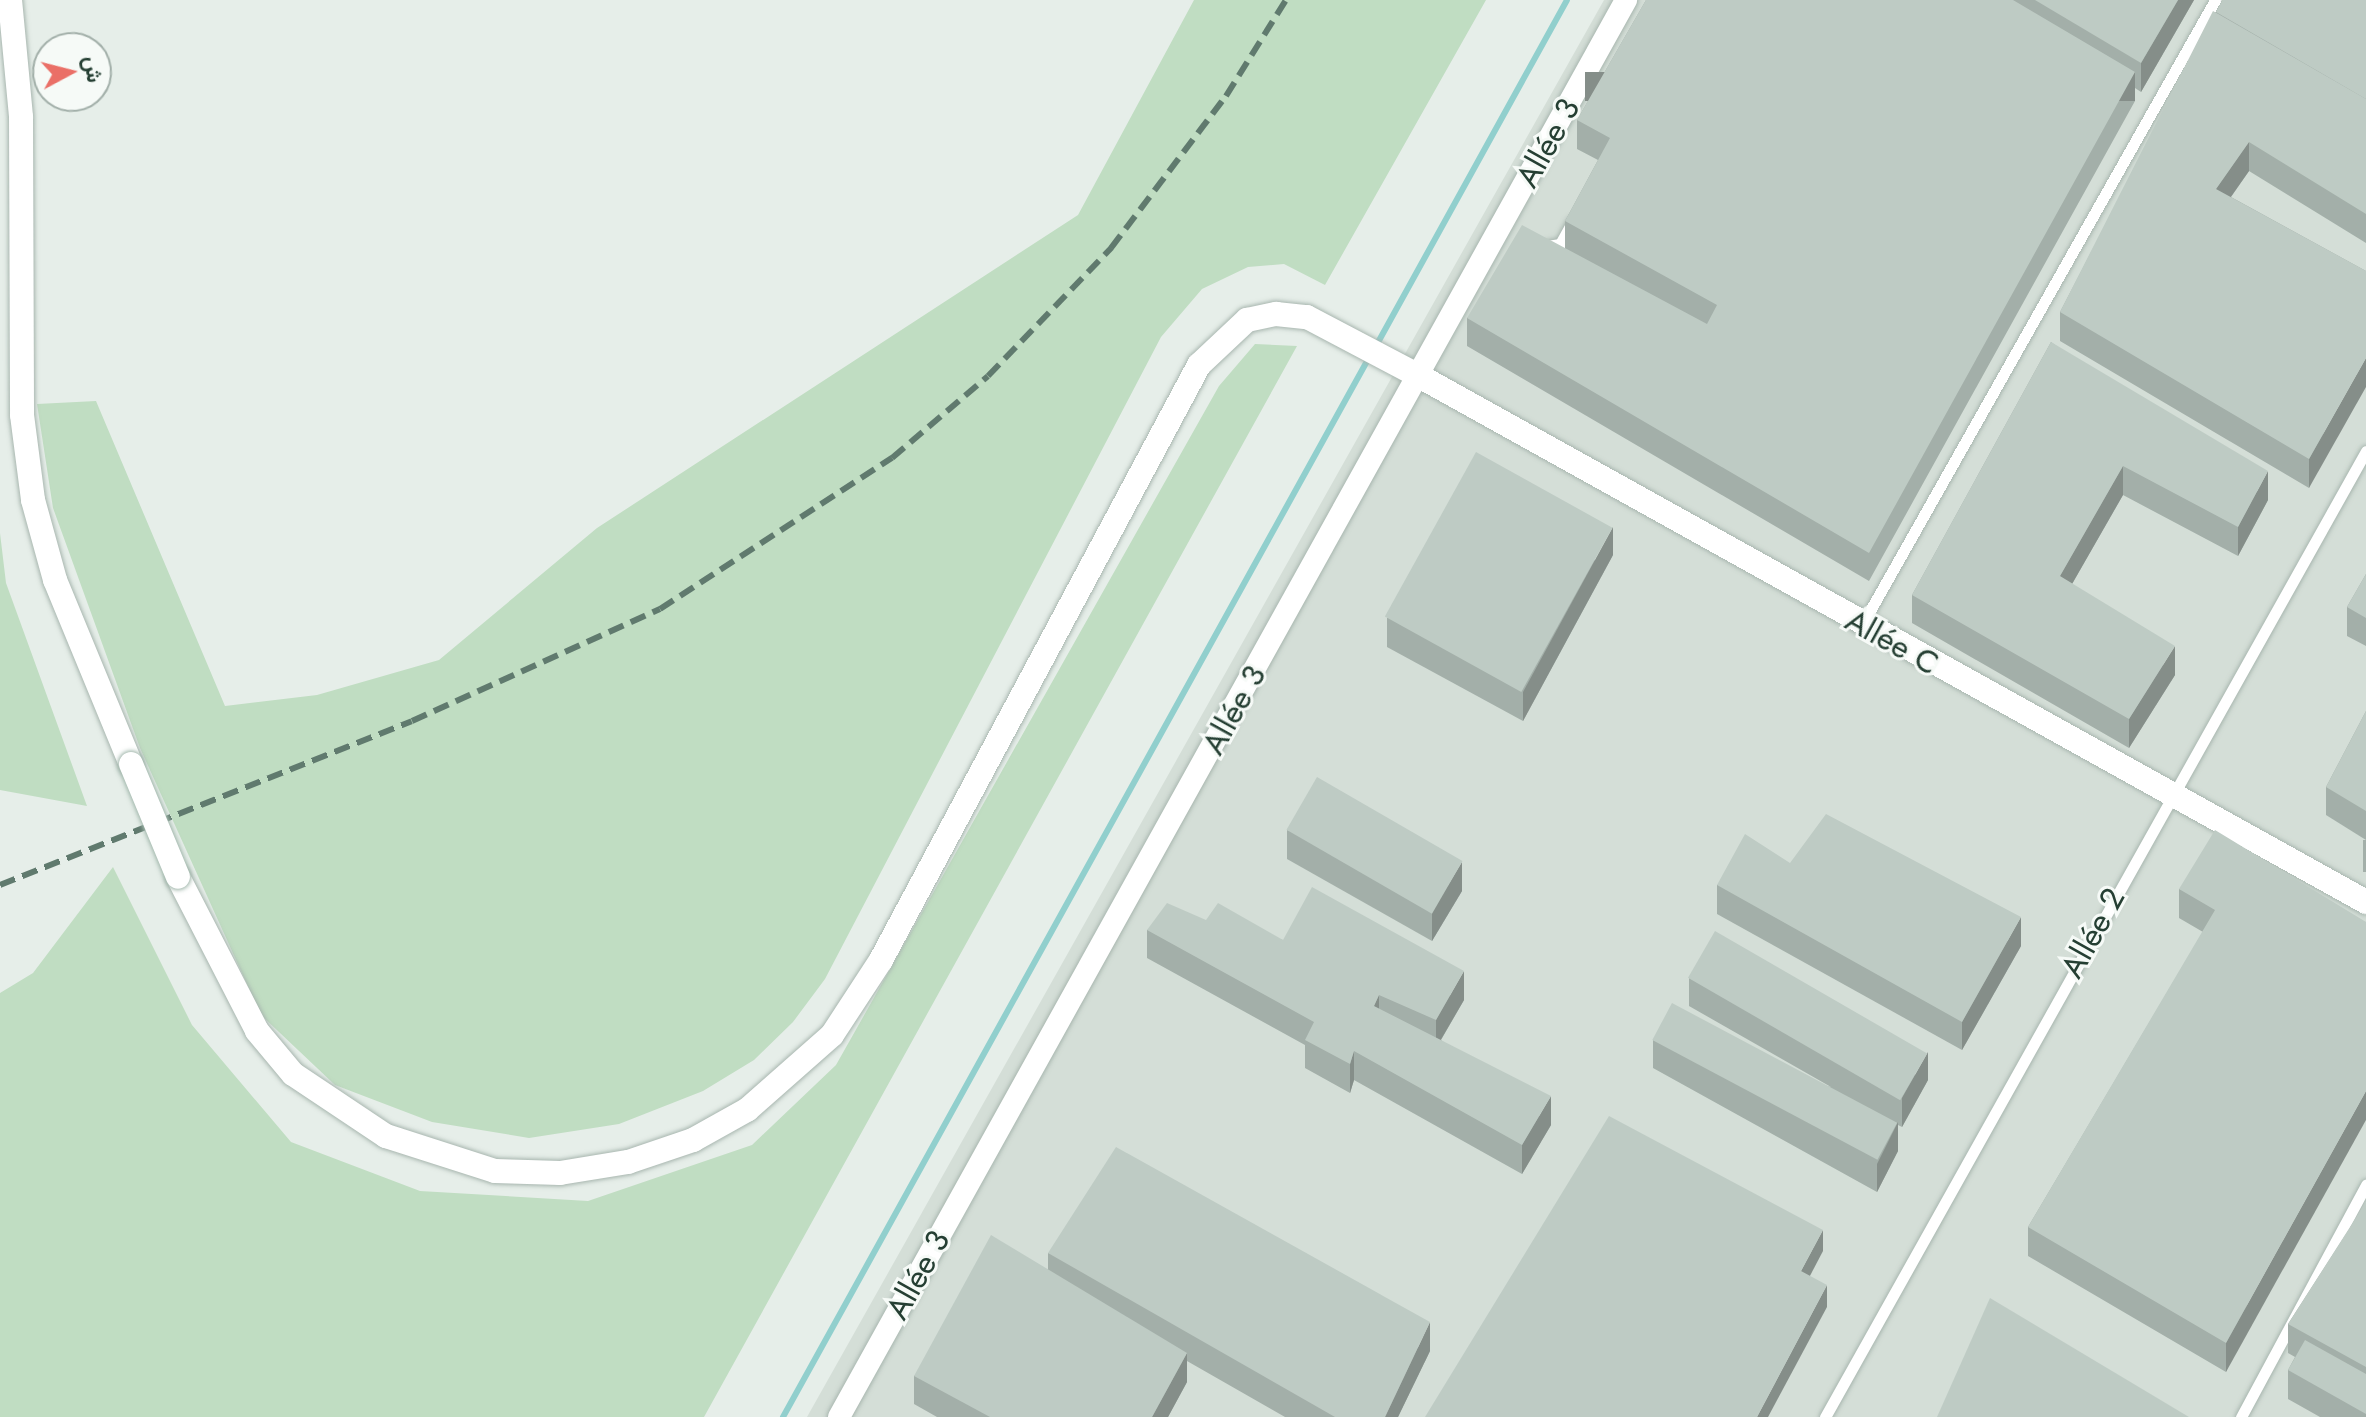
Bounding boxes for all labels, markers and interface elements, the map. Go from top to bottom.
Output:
north arrow [32,32,112,112]
text: ش [76,54,111,84]
street label: Allée 3 [1508,92,1588,194]
street label: Allée C [1839,601,1945,683]
street label: Allée 3 [1194,659,1274,761]
street label: Allée 2 [2053,881,2133,985]
street label: Allée 3 [878,1224,958,1326]

